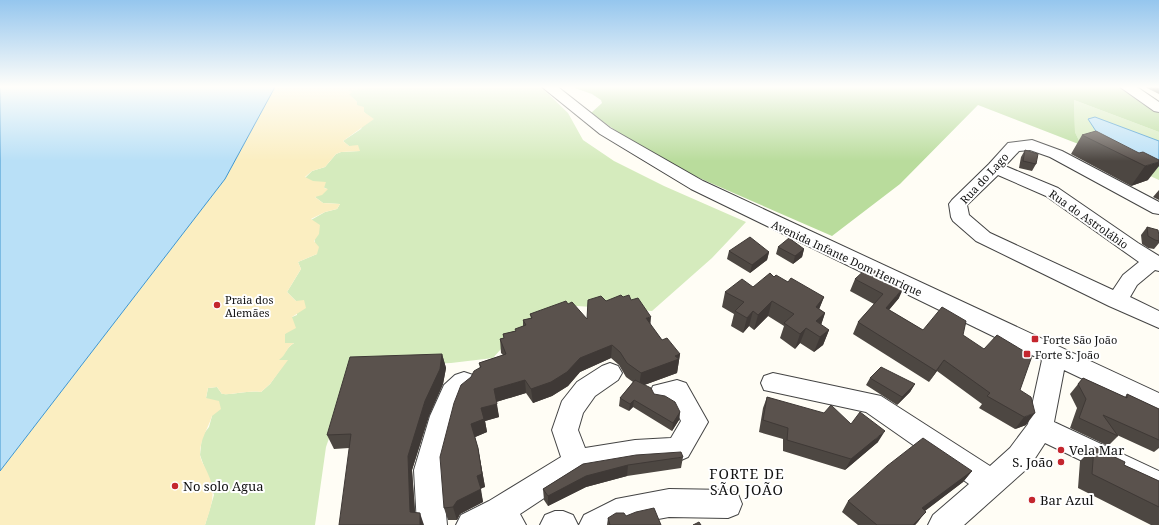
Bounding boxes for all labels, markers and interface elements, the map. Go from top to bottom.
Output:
street label: Rua do Lago [957,149,1011,207]
street label: Rua do Astrolábio [1046,186,1132,252]
street label: Avenida Infante Dom Henrique [769,216,925,300]
place label: Praia dos Alemães [225,292,273,320]
marker: Praia dos Alemães [212,300,222,310]
place label: Forte São João [1043,332,1117,347]
marker: Forte São João [1030,334,1040,344]
place label: Forte S. João [1035,347,1100,362]
marker: Forte S. João [1022,349,1032,359]
place label: Vela Mar [1069,441,1124,459]
marker: Vela Mar [1056,445,1066,455]
place label: S. João [1012,453,1053,471]
marker: S. João [1056,457,1066,467]
district label: FORTE DE SÃO JOÃO [709,464,785,499]
place label: No solo Agua [183,477,264,495]
marker: No solo Agua [170,481,180,491]
place label: Bar Azul [1040,491,1093,509]
marker: Bar Azul [1027,495,1037,505]

